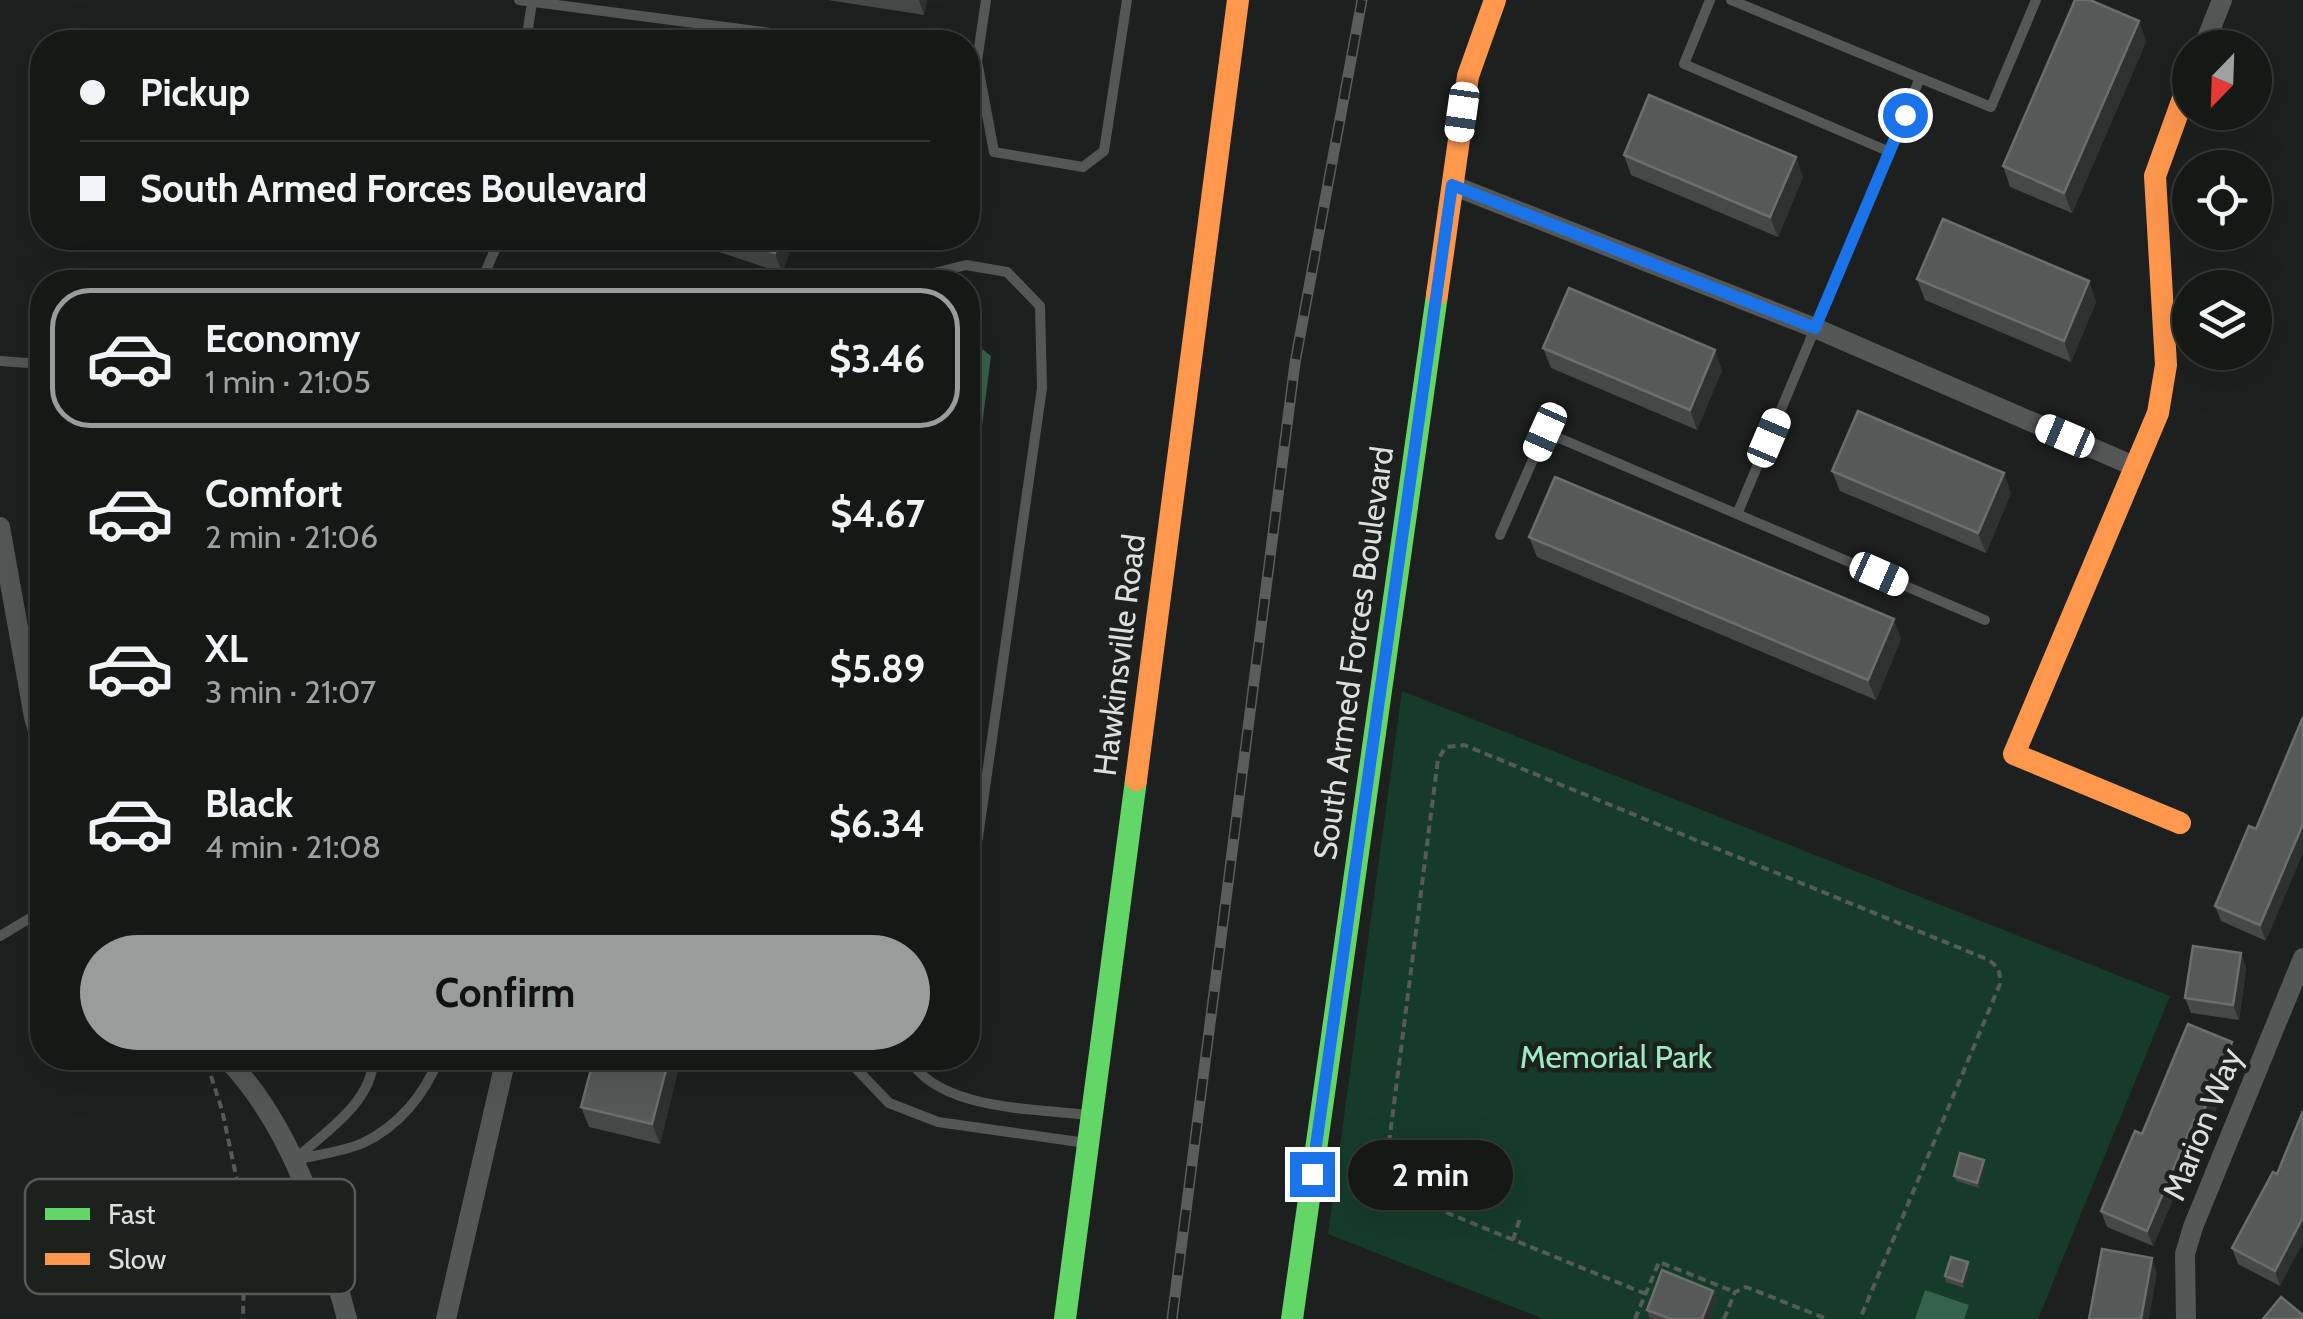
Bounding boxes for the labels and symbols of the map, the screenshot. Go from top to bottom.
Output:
north arrow [2172,30,2272,130]
car [1443,80,1481,144]
route start [1883,93,1928,138]
car [1519,398,1571,466]
car [1743,405,1795,471]
car [2032,410,2098,462]
street label: South Armed Forces Boulevard [1305,444,1401,862]
street label: Hawkinsville Road [1085,532,1153,778]
car [1845,548,1913,600]
park label: Memorial Park [1520,1037,1713,1076]
street label: Marion Way [2154,1042,2250,1206]
callout: 2 min [1347,1139,1512,1209]
route end [1290,1152,1335,1197]
legend [25,1179,355,1294]
text: Fast [108,1197,156,1231]
text: Slow [108,1242,166,1276]

